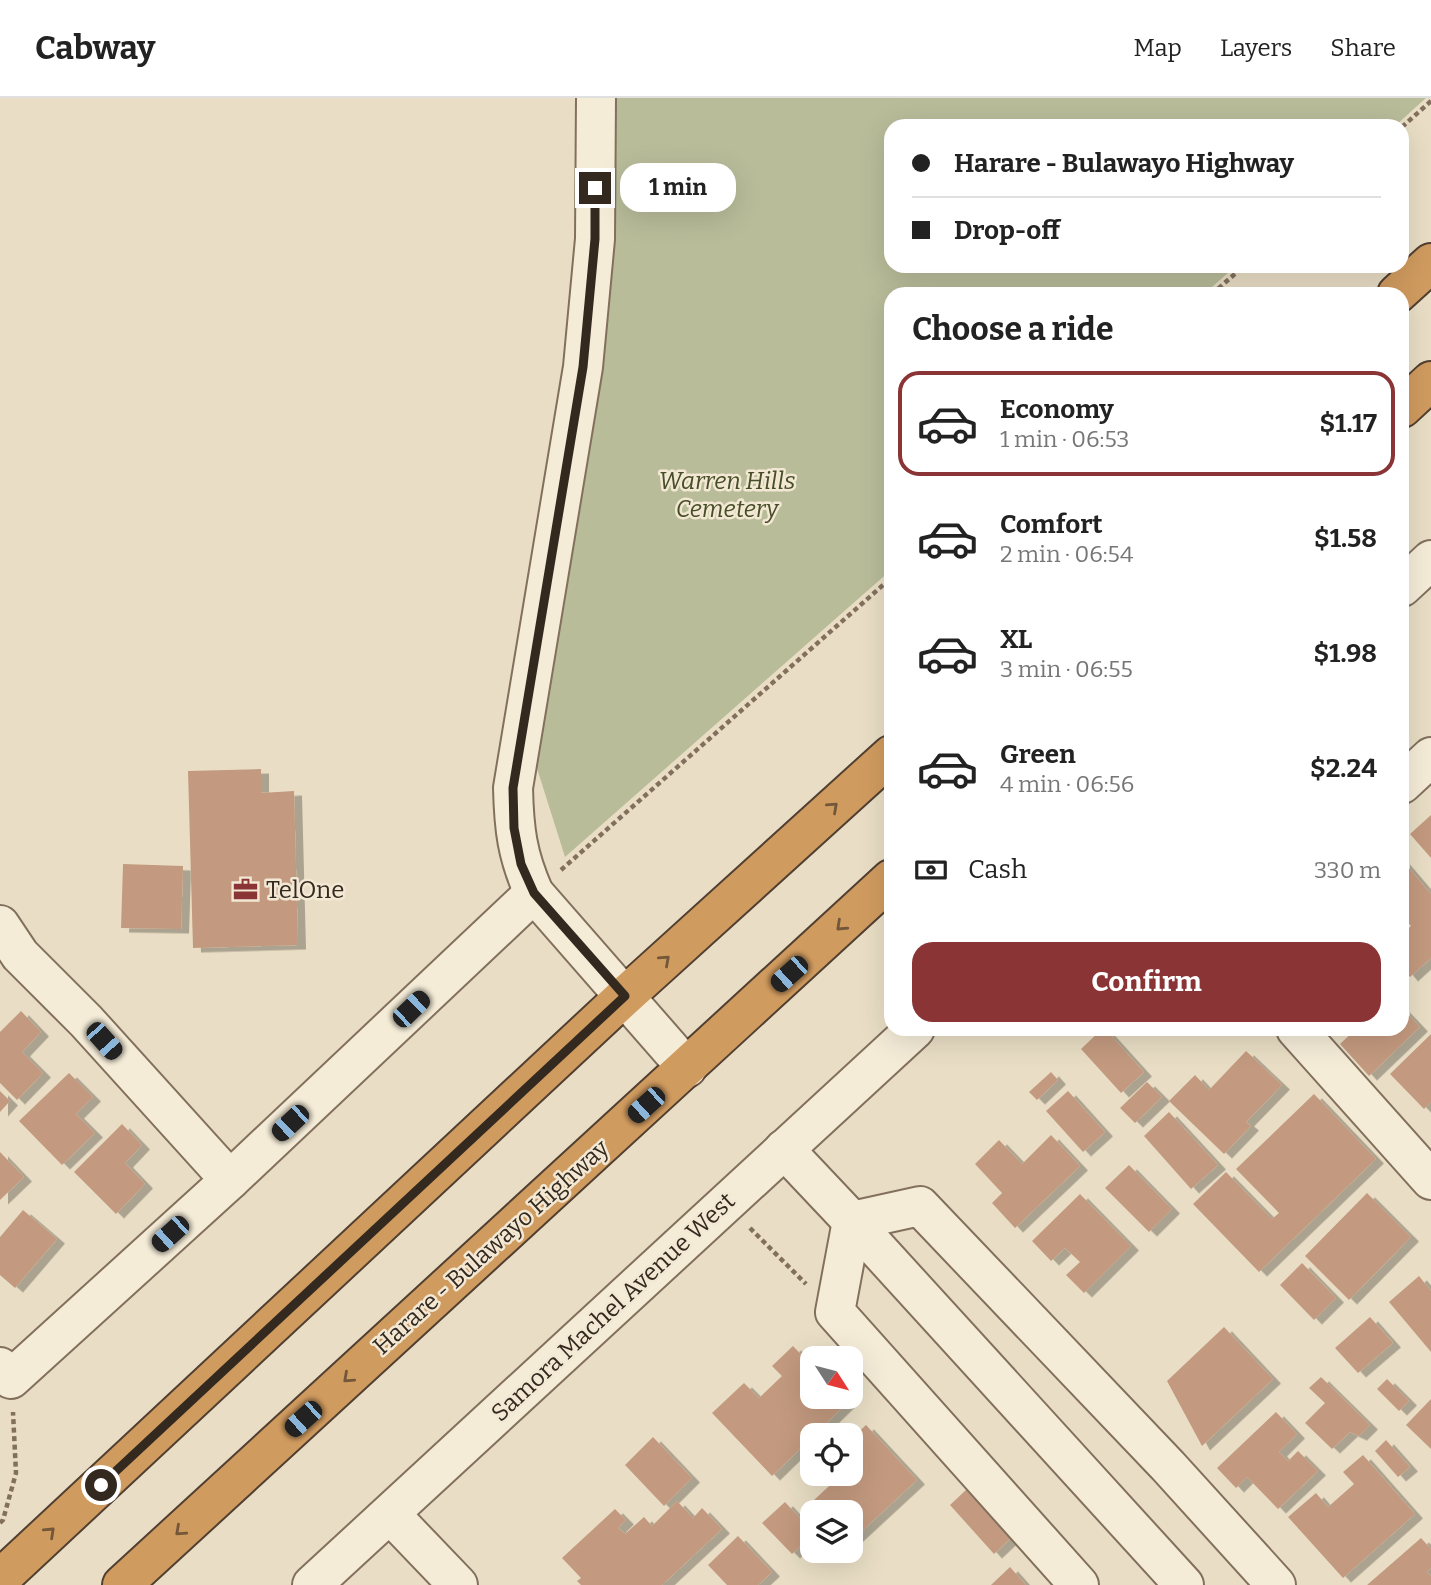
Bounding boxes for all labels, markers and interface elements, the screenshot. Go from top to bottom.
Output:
text: Cabway [35,28,155,68]
text: Map [1134,34,1182,62]
text: Layers [1220,34,1292,62]
text: Share [1330,34,1396,62]
text: Harare - Bulawayo Highway [954,148,1294,179]
callout: 1 min [620,164,735,212]
route end [579,172,611,204]
text: 1 min [649,173,707,201]
text: Drop-off [954,215,1060,246]
text: Choose a ride [912,310,1113,348]
icon: car [916,392,979,455]
text: Economy [1000,394,1114,425]
text: $1.17 [1319,408,1377,439]
text: 1 min · 06:53 [1000,425,1129,453]
park label: Warren Hills Cemetery [659,467,795,523]
icon: car [916,507,979,570]
text: Comfort [1000,509,1103,540]
text: $1.58 [1314,523,1377,554]
text: 2 min · 06:54 [1000,540,1133,568]
icon: car [916,622,979,685]
text: XL [1000,624,1032,655]
text: $1.98 [1313,638,1377,669]
text: 3 min · 06:55 [1000,655,1133,683]
icon: car [916,737,979,800]
text: Green [1000,739,1076,770]
text: $2.24 [1310,753,1377,784]
text: 4 min · 06:56 [1000,770,1134,798]
one-way arrow [825,803,838,815]
icon: cash [912,851,950,889]
text: Cash [968,854,1027,885]
text: 330 m [1314,856,1381,884]
office icon: TelOne [232,876,260,904]
place label: TelOne [266,876,344,904]
one-way arrow [836,917,849,930]
button: Confirm [912,942,1381,1022]
car [767,952,812,996]
one-way arrow [657,956,670,968]
car [389,987,434,1031]
car [83,1018,126,1064]
car [624,1083,669,1127]
car [268,1101,313,1145]
street label: Harare - Bulawayo Highway [368,1134,615,1360]
street label: Samora Machel Avenue West [486,1187,741,1427]
car [148,1212,193,1256]
north arrow [800,1346,863,1409]
map controls [800,1346,863,1563]
one-way arrow [343,1370,356,1382]
car [281,1397,326,1441]
button: locate [800,1423,863,1486]
route start [85,1469,117,1501]
button: layers [800,1500,863,1563]
one-way arrow [175,1523,188,1536]
one-way arrow [42,1528,55,1540]

